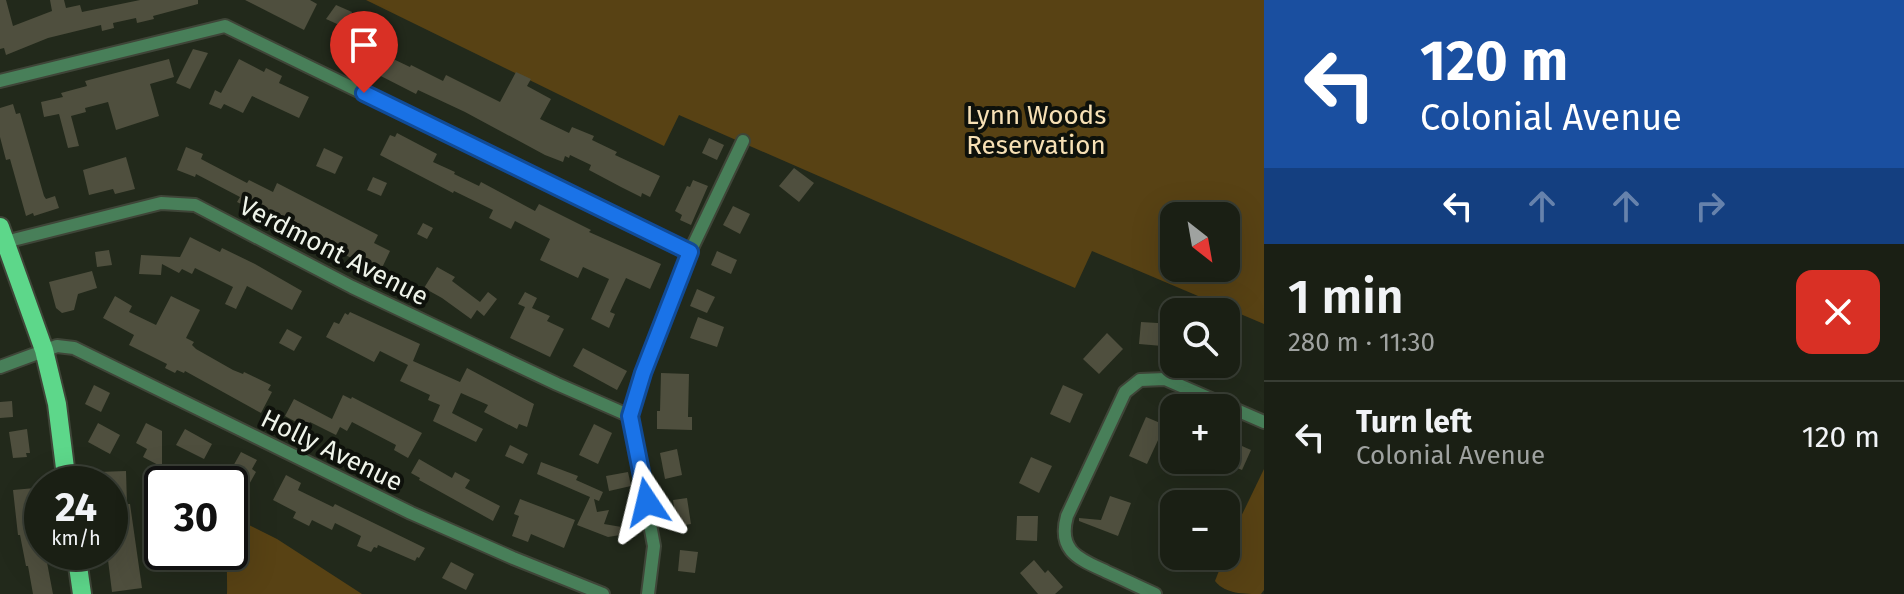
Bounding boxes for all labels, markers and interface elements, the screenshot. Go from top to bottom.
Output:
pin [330,11,398,93]
icon: arrive [342,23,386,67]
text: 120 m [1420,28,1568,95]
icon: left [1288,32,1392,136]
text: Colonial Avenue [1420,96,1682,140]
park label: Lynn Woods Reservation [966,100,1106,161]
icon: left [1436,184,1480,228]
icon: ahead [1520,184,1564,228]
icon: ahead [1604,184,1648,228]
icon: right [1688,184,1732,228]
street label: Verdmont Avenue [234,190,434,312]
north arrow [1160,202,1240,282]
map controls [1160,202,1240,570]
text: 1 min [1288,268,1404,326]
button: close [1796,270,1880,354]
button: search [1160,298,1240,378]
text: 280 m · 11:30 [1288,327,1435,358]
button: + [1160,394,1240,474]
street label: Holly Avenue [256,403,408,498]
text: Turn left [1356,404,1472,440]
icon: left [1288,415,1332,459]
text: 120 m [1802,419,1880,455]
text: Colonial Avenue [1356,440,1545,471]
position arrow [605,460,689,544]
speed limit sign: 30 [144,466,248,570]
text: 24 [55,484,97,532]
button: − [1160,490,1240,570]
text: km/h [51,526,101,550]

